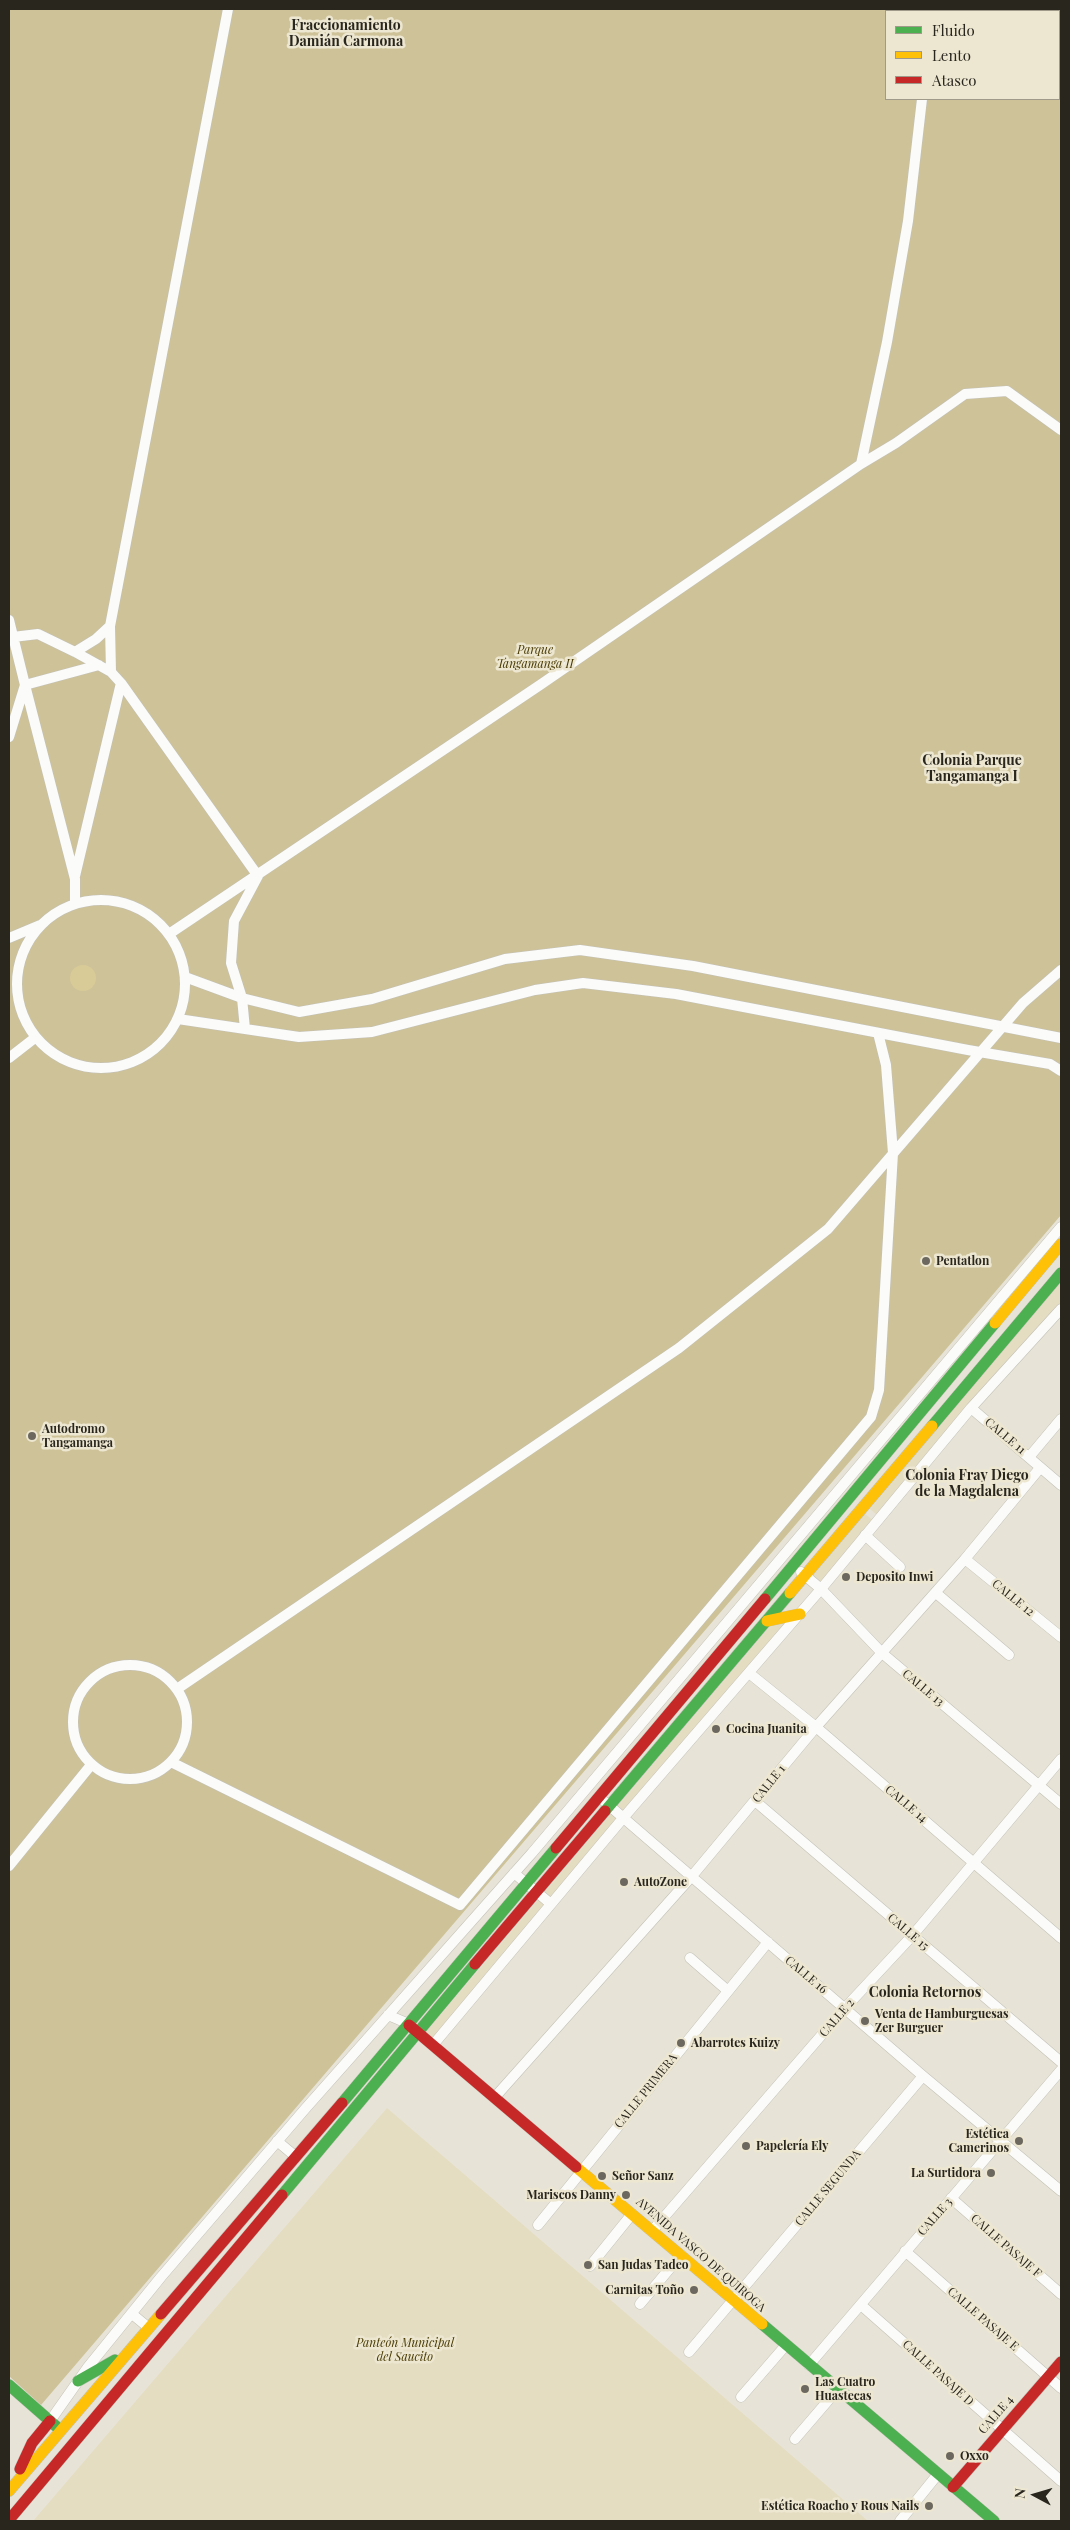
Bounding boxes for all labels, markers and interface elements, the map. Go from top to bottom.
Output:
legend [885,10,1060,100]
district label: Fraccionamiento Damián Carmona [289,18,403,50]
text: Fluido [932,20,975,40]
text: Lento [932,45,971,65]
text: Atasco [932,70,976,90]
park label: Parque Tangamanga II [496,643,574,671]
district label: Colonia Parque Tangamanga I [922,753,1022,786]
place label: Pentatlon [936,1254,989,1268]
marker: Pentatlon [920,1255,932,1267]
street label: CALLE 11 [982,1415,1028,1457]
place label: Autodromo Tangamanga [42,1422,113,1450]
marker: Autodromo Tangamanga [26,1430,38,1442]
district label: Colonia Fray Diego de la Magdalena [905,1468,1029,1500]
place label: Deposito Inwi [856,1570,933,1584]
marker: Deposito Inwi [840,1571,852,1583]
street label: CALLE 12 [989,1577,1037,1619]
street label: CALLE 13 [899,1667,947,1709]
place label: Cocina Juanita [726,1722,807,1736]
marker: Cocina Juanita [710,1723,722,1735]
street label: CALLE 1 [749,1762,789,1806]
street label: CALLE 14 [882,1782,930,1826]
place label: AutoZone [634,1875,687,1889]
marker: AutoZone [618,1876,630,1888]
street label: CALLE 15 [885,1911,931,1953]
street label: CALLE 16 [782,1953,830,1997]
district label: Colonia Retornos [869,1985,981,2001]
street label: CALLE 2 [817,1996,857,2040]
place label: Venta de Hamburguesas Zer Burguer [875,2007,1009,2035]
marker: Venta de Hamburguesas Zer Burguer [859,2015,871,2027]
place label: Abarrotes Kuizy [691,2036,780,2050]
marker: Abarrotes Kuizy [675,2037,687,2049]
street label: CALLE PRIMERA [611,2051,681,2131]
place label: Estética Camerinos [948,2127,1009,2155]
marker: Estética Camerinos [1013,2135,1025,2147]
place label: Papelería Ely [756,2139,829,2153]
marker: Papelería Ely [740,2140,752,2152]
street label: CALLE SEGUNDA [792,2147,864,2229]
place label: La Surtidora [911,2166,981,2180]
marker: La Surtidora [985,2167,997,2179]
place label: Señor Sanz [612,2169,674,2183]
marker: Señor Sanz [596,2170,608,2182]
place label: Mariscos Danny [526,2188,616,2202]
marker: Mariscos Danny [620,2189,632,2201]
street label: AVENIDA VASCO DE QUIROGA [633,2195,769,2315]
street label: CALLE 3 [915,2195,955,2239]
street label: CALLE PASAJE F [968,2211,1044,2281]
place label: San Judas Tadeo [598,2258,689,2272]
marker: San Judas Tadeo [582,2259,594,2271]
place label: Carnitas Toño [605,2283,684,2297]
marker: Carnitas Toño [688,2284,700,2296]
street label: CALLE PASAJE E [944,2284,1022,2354]
park label: Panteón Municipal del Saucito [356,2336,454,2364]
street label: CALLE PASAJE D [899,2337,977,2409]
place label: Las Cuatro Huastecas [815,2375,875,2403]
marker: Las Cuatro Huastecas [799,2383,811,2395]
street label: CALLE 4 [976,2393,1016,2437]
place label: Oxxo [960,2449,989,2463]
marker: Oxxo [944,2450,956,2462]
north arrow [1010,2470,1060,2520]
text: N [1010,2487,1030,2499]
place label: Estética Roacho y Rous Nails [761,2499,919,2513]
marker: Estética Roacho y Rous Nails [923,2500,935,2512]

